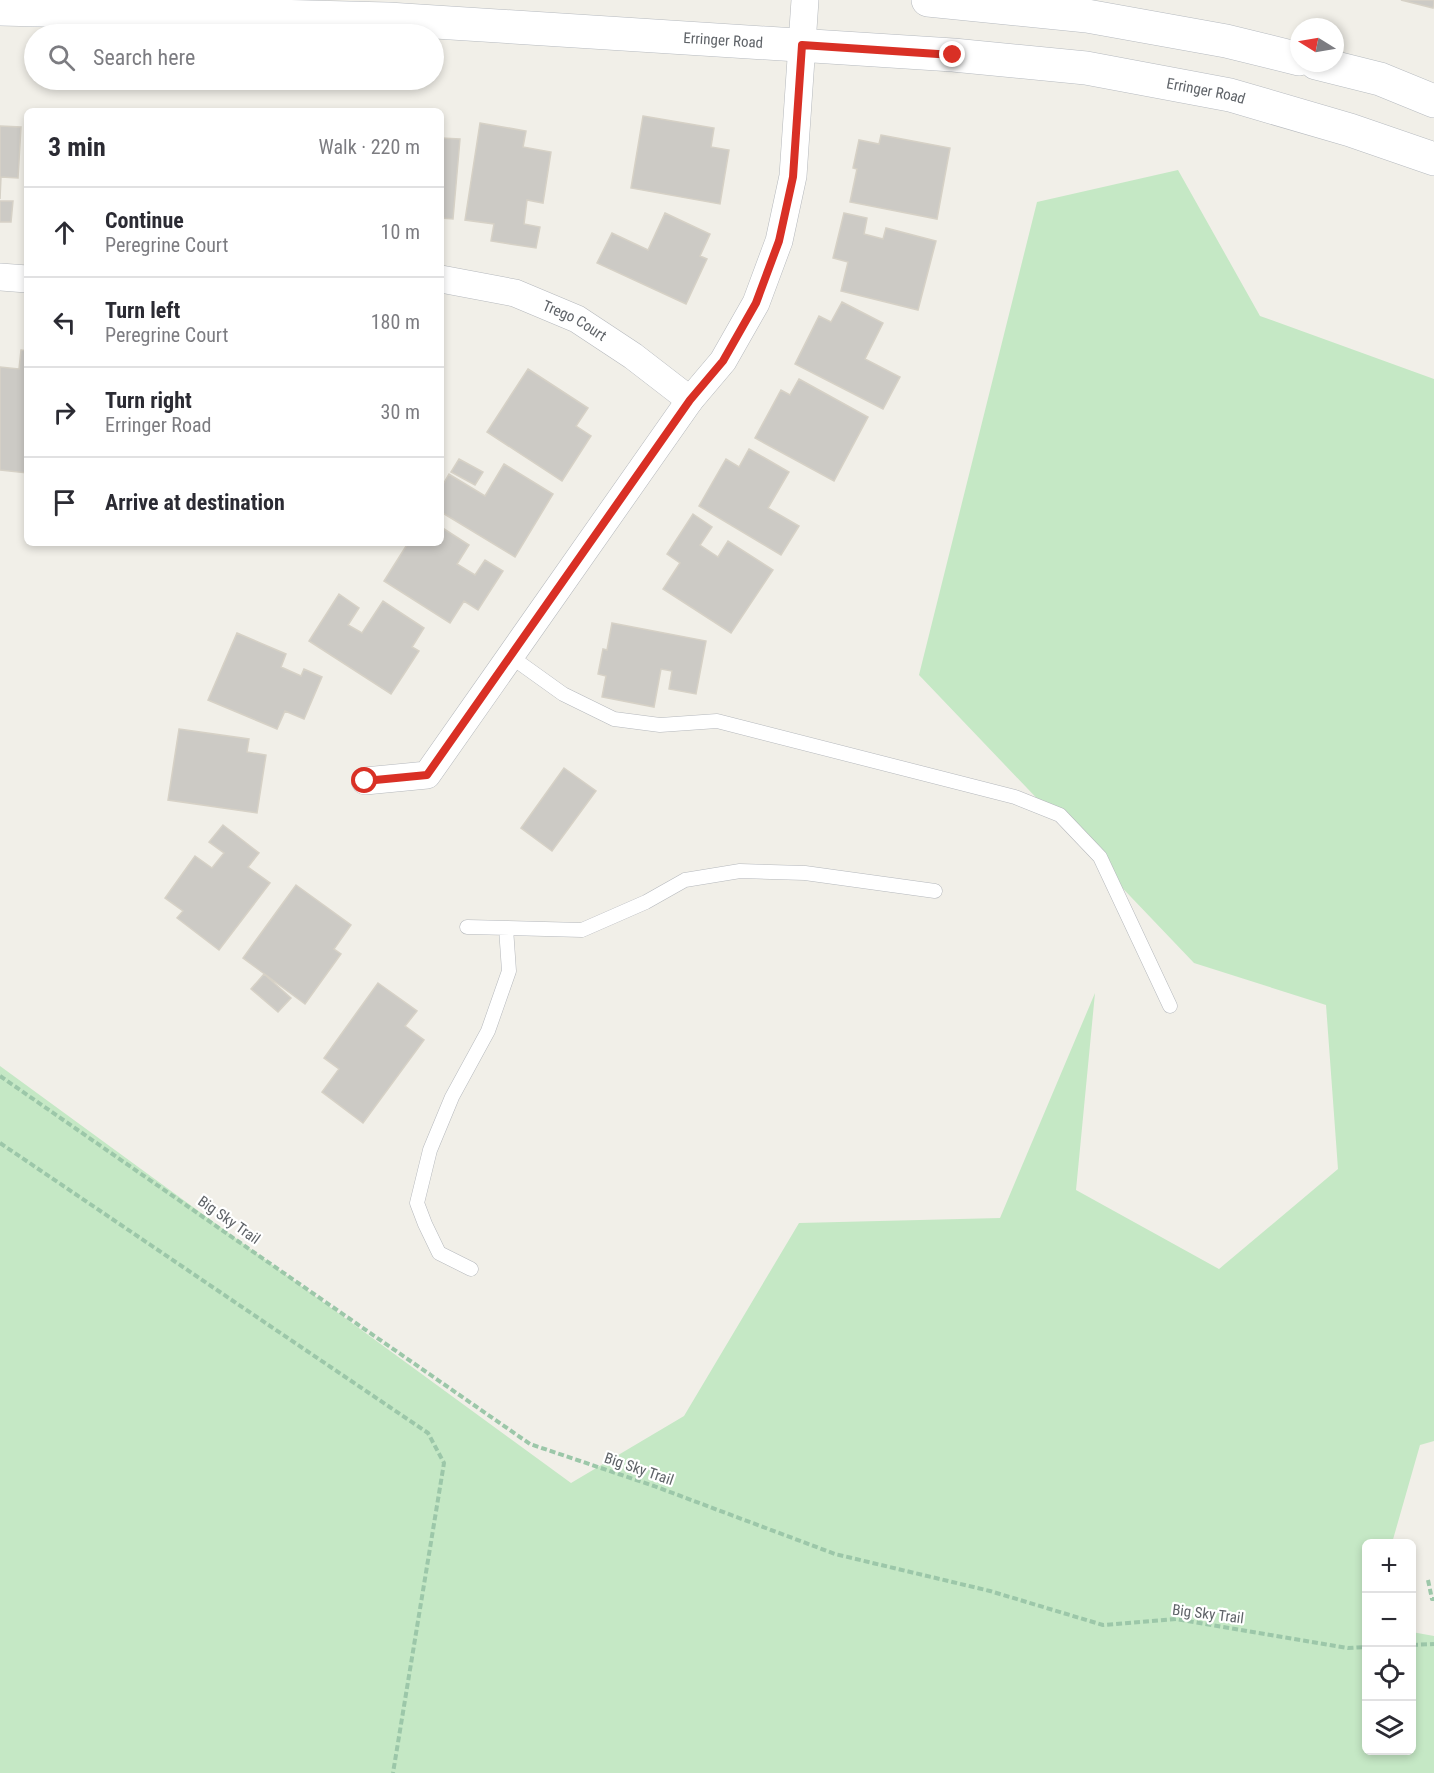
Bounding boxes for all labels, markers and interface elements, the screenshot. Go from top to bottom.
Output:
north arrow [1290,18,1344,72]
search box [24,24,444,90]
street label: Erringer Road [683,29,764,52]
icon: search [45,41,78,74]
route end [939,41,965,67]
text: Search here [93,45,195,70]
street label: Erringer Road [1165,74,1247,108]
text: 3 min [48,132,106,162]
text: Walk · 220 m [319,135,420,159]
text: Continue [105,208,184,233]
icon: ahead [48,216,81,249]
text: 10 m [381,220,420,244]
text: Peregrine Court [105,233,228,257]
street label: Trego Court [540,297,610,345]
text: Turn left [105,298,180,323]
icon: left [48,306,81,339]
text: 180 m [371,310,420,334]
text: Peregrine Court [105,323,228,347]
text: Turn right [105,388,192,413]
icon: right [48,396,81,429]
text: 30 m [381,400,420,424]
text: Erringer Road [105,413,211,437]
icon: arrive [48,486,81,519]
text: Arrive at destination [105,490,285,515]
route start [351,767,377,793]
street label: Big Sky Trail [194,1192,264,1248]
street label: Big Sky Trail [602,1449,676,1489]
map controls [1362,1539,1416,1755]
button: + [1362,1539,1416,1593]
button: − [1362,1593,1416,1647]
street label: Big Sky Trail [1171,1601,1245,1627]
button: locate [1362,1647,1416,1701]
button: layers [1362,1701,1416,1755]

